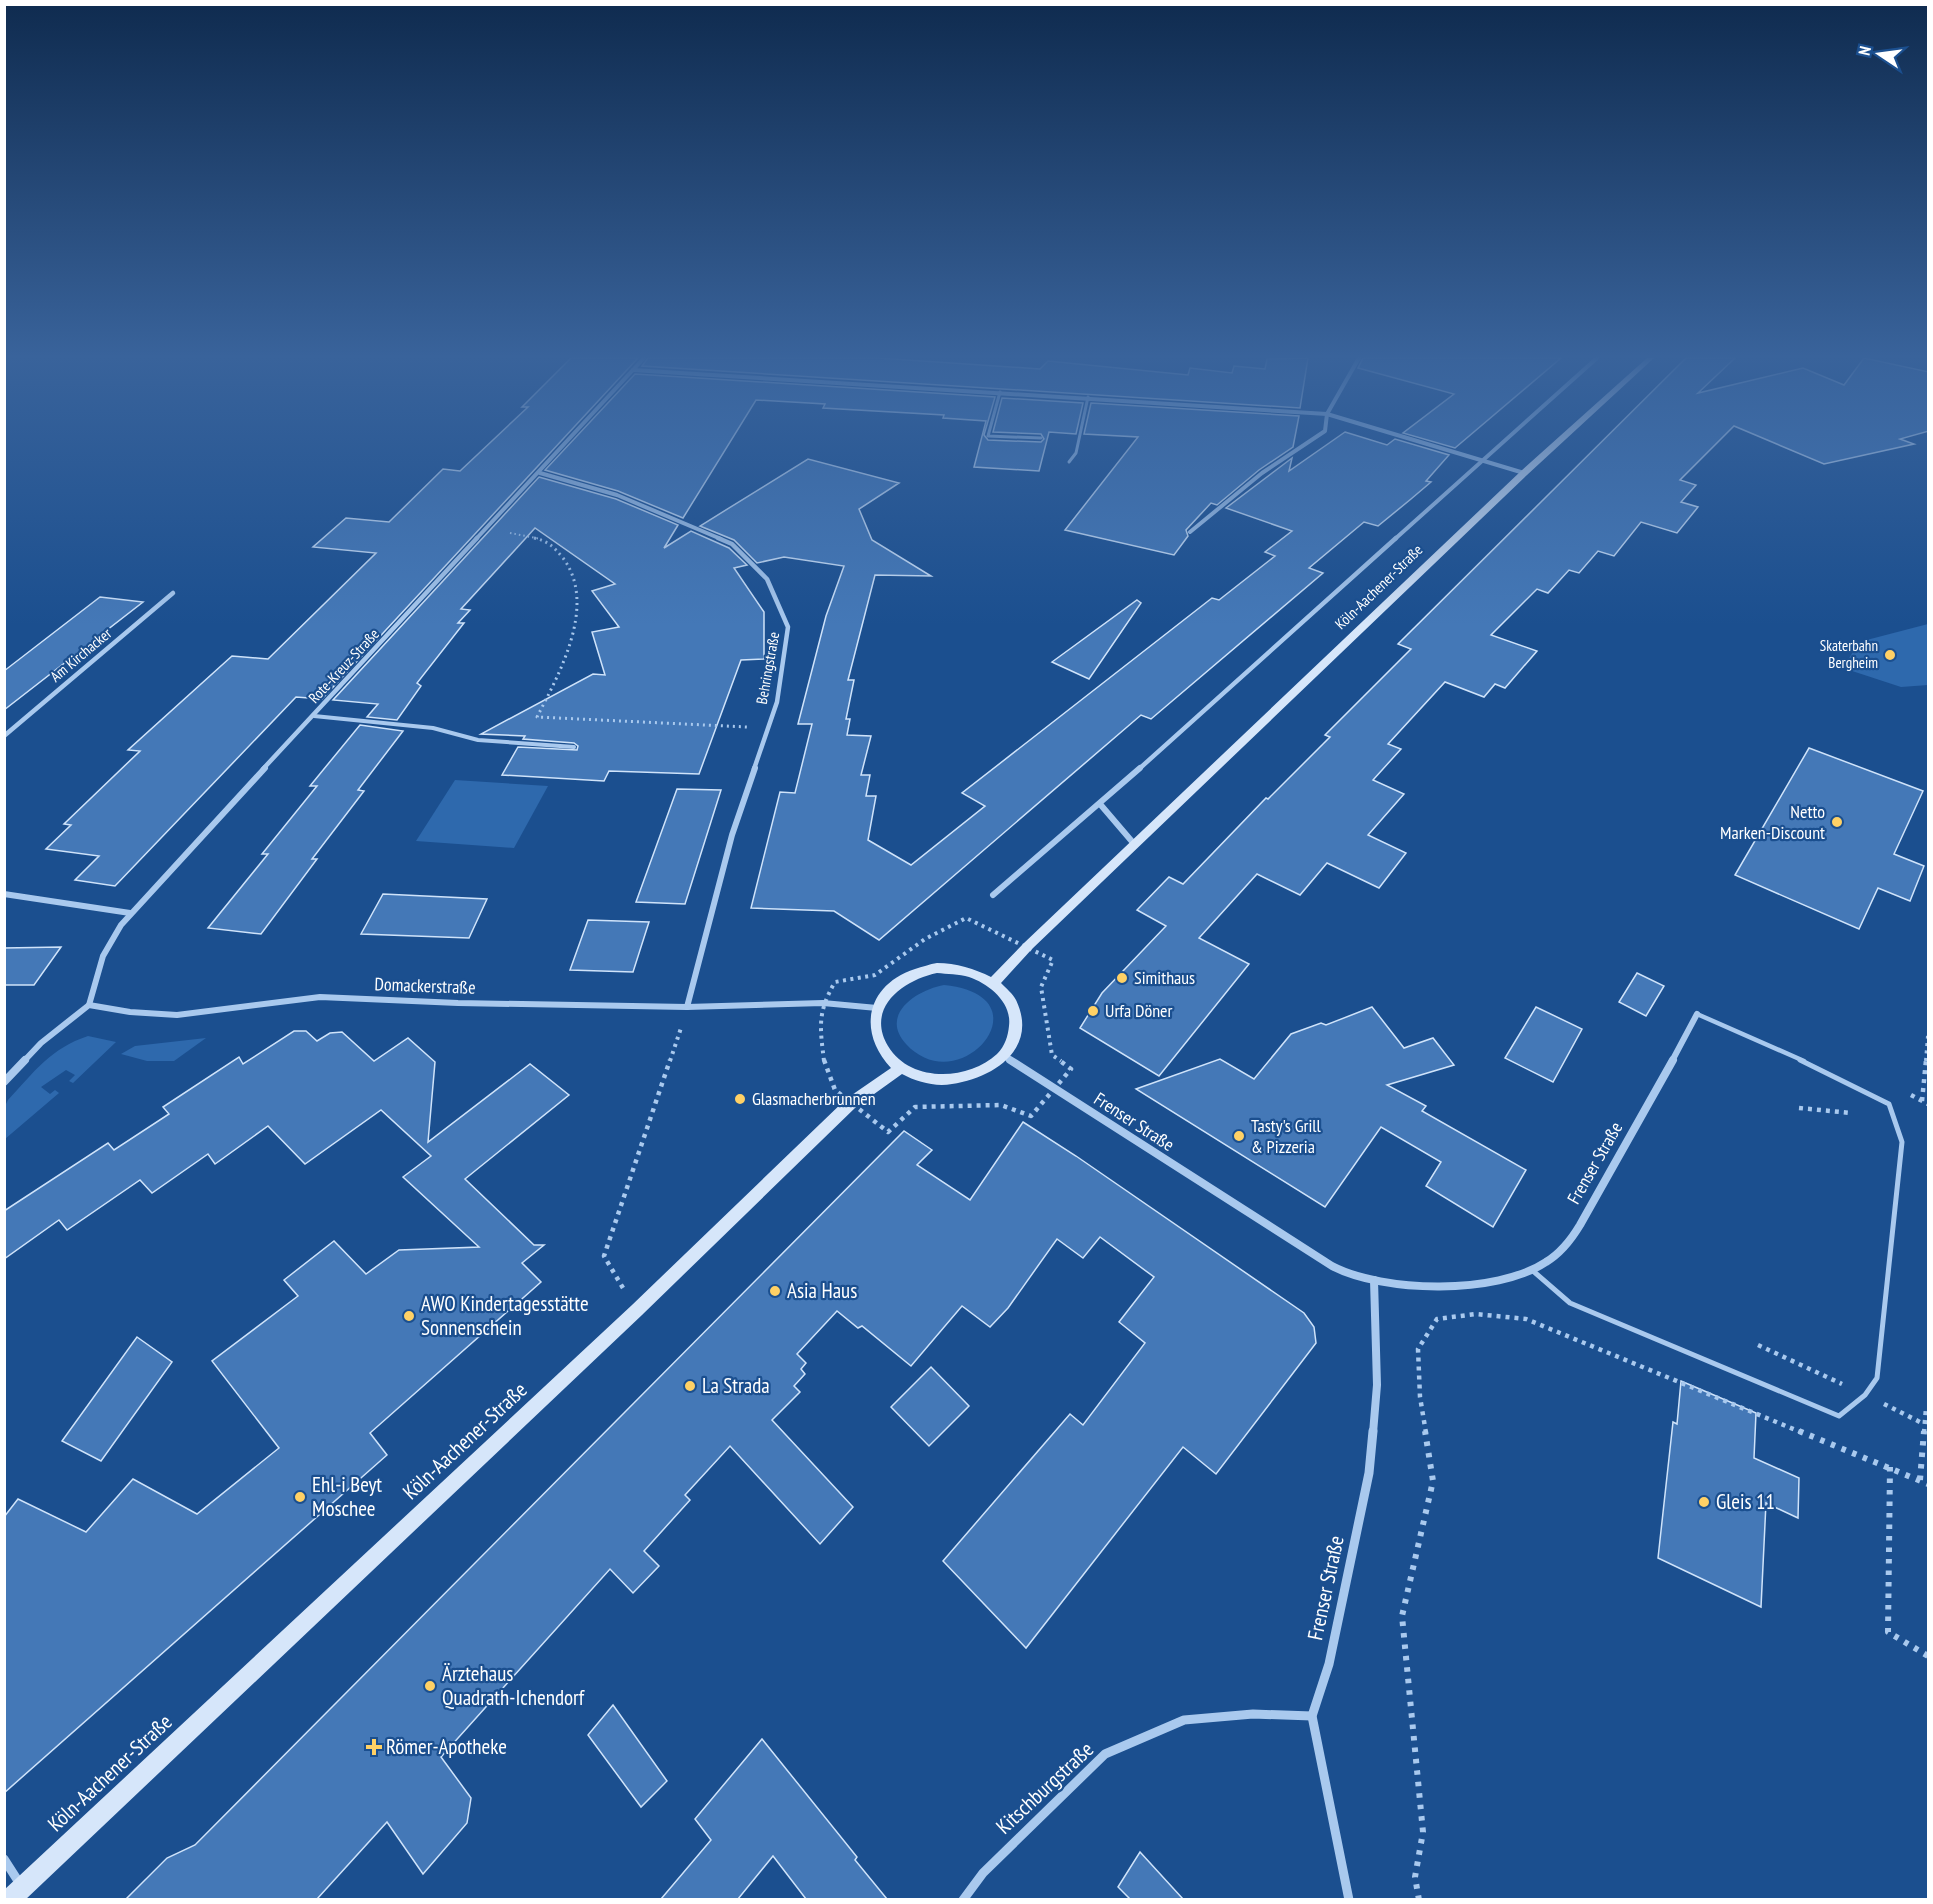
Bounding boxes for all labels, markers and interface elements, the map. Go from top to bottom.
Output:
north arrow [1849,24,1909,84]
text: N [1854,44,1875,57]
street label: Köln-Aachener-Straße [1331,540,1426,633]
street label: Am Kirchacker [46,623,116,686]
street label: Rote-Kreuz-Straße [304,624,383,707]
street label: Behringstraße [752,630,783,706]
place label: Skaterbahn Bergheim [1820,636,1878,672]
marker: Skaterbahn Bergheim [1883,648,1897,662]
place label: Netto Marken-Discount [1720,800,1825,844]
marker: Netto Marken-Discount [1830,815,1844,829]
place label: Simithaus [1134,966,1195,989]
marker: Simithaus [1115,971,1129,985]
street label: Domackerstraße [374,972,476,999]
place label: Urfa Döner [1105,999,1173,1022]
marker: Urfa Döner [1086,1004,1100,1018]
place label: Glasmacherbrunnen [752,1087,876,1110]
street label: Frenser Straße [1090,1087,1179,1156]
marker: Glasmacherbrunnen [733,1092,747,1106]
place label: Tasty's Grill & Pizzeria [1251,1114,1322,1158]
street label: Frenser Straße [1562,1118,1627,1208]
marker: Tasty's Grill & Pizzeria [1232,1129,1246,1143]
place label: Asia Haus [787,1277,857,1304]
marker: Asia Haus [768,1284,782,1298]
place label: AWO Kindertagesstätte Sonnenschein [421,1290,589,1341]
marker: AWO Kindertagesstätte Sonnenschein [402,1309,416,1323]
place label: La Strada [702,1372,770,1399]
street label: Köln-Aachener-Straße [397,1376,532,1505]
marker: La Strada [683,1379,697,1393]
place label: Ehl-i Beyt Moschee [312,1471,382,1522]
place label: Gleis 11 [1716,1488,1775,1515]
marker: Ehl-i Beyt Moschee [293,1490,307,1504]
marker: Gleis 11 [1697,1495,1711,1509]
street label: Frenser Straße [1301,1533,1350,1643]
place label: Ärztehaus Quadrath-Ichendorf [442,1660,585,1711]
marker: Ärztehaus Quadrath-Ichendorf [423,1679,437,1693]
street label: Köln-Aachener-Straße [42,1708,177,1837]
place label: Römer-Apotheke [386,1733,507,1760]
street label: Kitschburgstraße [990,1736,1099,1840]
marker: Römer-Apotheke [367,1740,381,1754]

